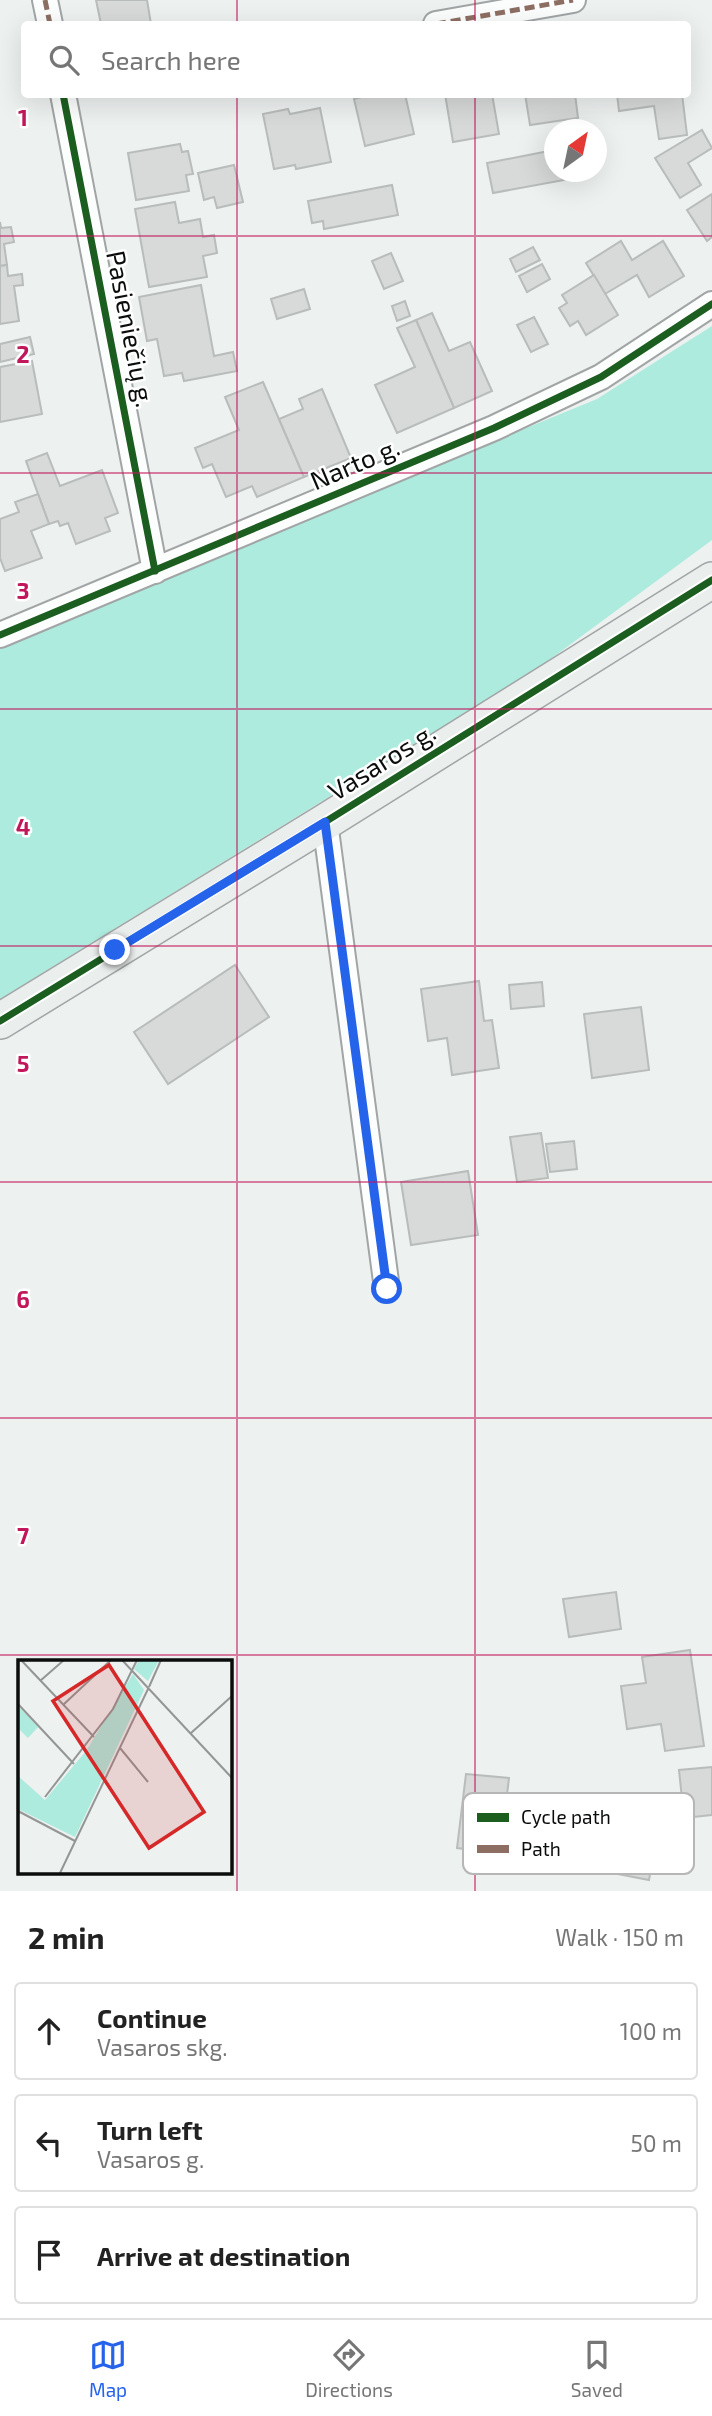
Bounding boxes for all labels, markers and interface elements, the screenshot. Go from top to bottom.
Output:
search box [21,21,691,98]
icon: search [45,41,83,79]
text: Search here [101,44,241,75]
text: 1 [18,103,28,131]
north arrow [544,119,607,182]
street label: Pasieniečių g. [101,248,162,410]
text: 2 [16,340,30,368]
street label: Narto g. [305,430,404,495]
text: 3 [16,576,30,604]
street label: Vasaros g. [322,715,441,806]
text: 4 [16,812,30,840]
route end [99,934,130,965]
text: 5 [17,1049,29,1077]
route start [371,1273,402,1304]
text: 6 [16,1285,30,1313]
text: 7 [17,1521,29,1549]
inset map [18,1660,231,1874]
legend [463,1793,694,1874]
text: Cycle path [521,1805,611,1828]
text: Path [521,1837,561,1860]
text: 2 min [28,1919,105,1955]
text: Walk · 150 m [555,1923,684,1951]
text: Continue [97,2002,207,2033]
icon: ahead [30,2012,68,2050]
text: 100 m [620,2017,682,2045]
text: Vasaros skg. [97,2033,228,2061]
text: Turn left [97,2114,203,2145]
icon: left [30,2124,68,2162]
text: 50 m [631,2129,682,2157]
text: Vasaros g. [97,2145,204,2173]
icon: arrive [30,2236,68,2274]
text: Arrive at destination [97,2240,350,2271]
tab: Map [89,2336,127,2401]
tab: Directions [305,2336,393,2401]
tab: Saved [571,2336,623,2401]

